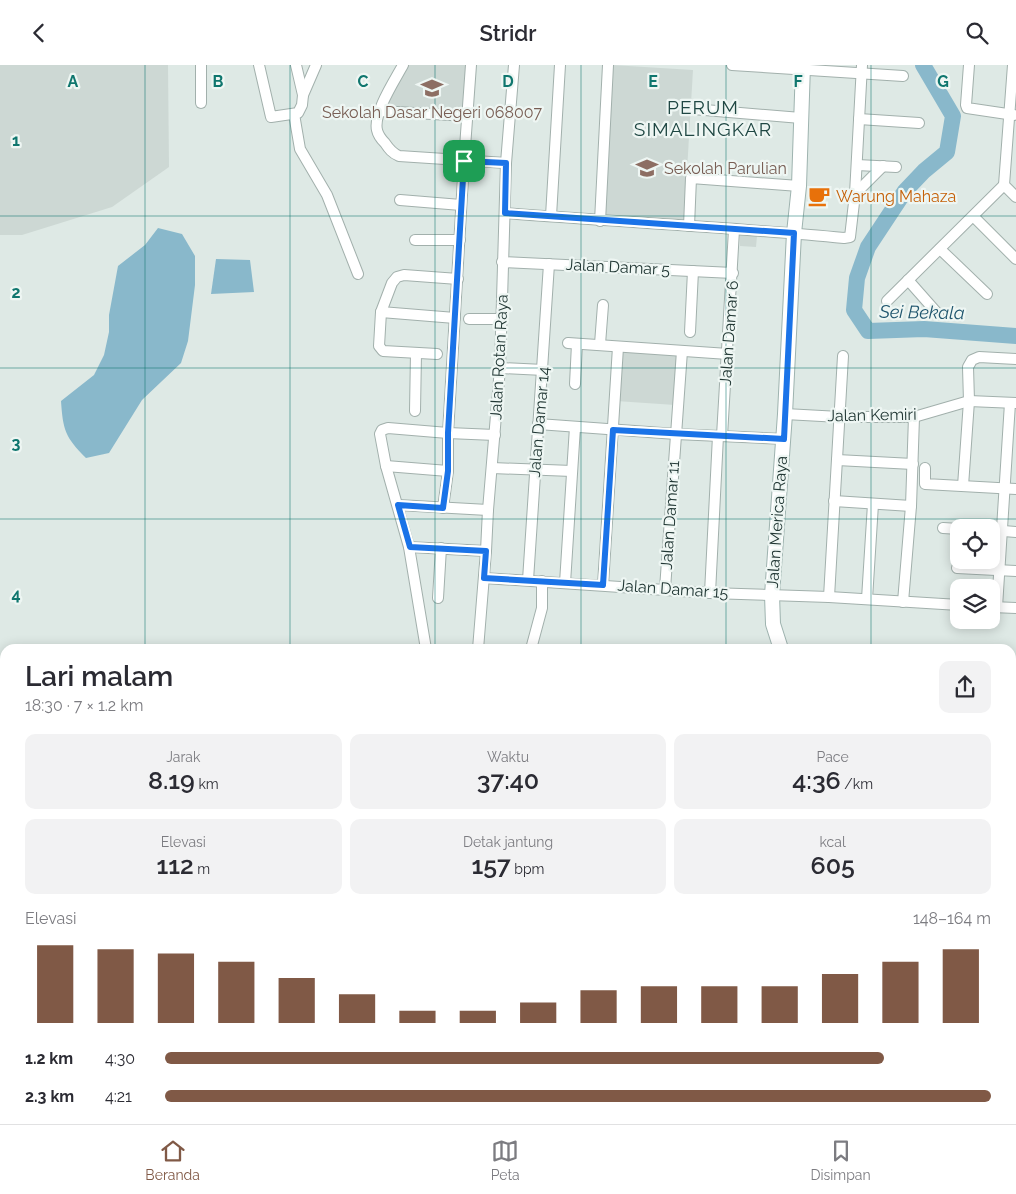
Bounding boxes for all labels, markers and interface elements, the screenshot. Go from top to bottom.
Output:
icon: back [25,19,53,47]
icon: search [963,19,991,47]
text: Stridr [479,20,537,46]
text: A [68,72,79,91]
text: B [213,72,224,91]
text: C [358,72,369,91]
text: D [502,72,514,91]
text: E [648,72,658,91]
text: F [793,72,803,91]
text: G [937,72,949,91]
school or university icon: Sekolah Dasar Negeri 068007 [419,75,445,101]
district label: PERUM SIMALINGKAR [634,96,772,140]
place label: Sekolah Dasar Negeri 068007 [322,103,542,122]
text: 1 [12,131,20,150]
pin [443,140,485,182]
icon: arrive [450,147,478,175]
school or university icon: Sekolah Parulian [634,155,660,181]
place label: Sekolah Parulian [664,159,787,178]
cafe icon: Warung Mahaza [806,183,832,209]
place label: Warung Mahaza [836,187,956,206]
street label: Jalan Damar 5 [565,255,671,279]
street label: Jalan Damar 6 [716,280,742,386]
text: 2 [11,283,21,302]
street label: Jalan Rotan Raya [486,294,512,420]
water label: Sei Bekala [878,301,965,323]
street label: Jalan Damar 14 [525,366,553,478]
street label: Jalan Kemiri [827,405,917,425]
text: 3 [12,434,21,453]
street label: Jalan Merica Raya [763,455,791,589]
street label: Jalan Damar 11 [657,460,683,570]
map controls [950,519,1000,629]
button: locate [950,519,1000,569]
street label: Jalan Damar 15 [617,576,729,602]
button: layers [950,579,1000,629]
text: 4 [11,585,21,604]
text: Lari malam [25,660,173,693]
button: share [939,661,991,713]
text: 18:30 · 7 × 1.2 km [25,696,143,715]
text: Jarak [166,749,200,765]
text: Waktu [487,749,529,765]
text: Pace [817,749,849,765]
text: 8.19 [148,765,195,795]
text: 37:40 [477,765,539,795]
text: 4:36 [792,765,841,795]
text: km [195,776,219,792]
text: /km [841,776,873,792]
text: Elevasi [161,834,206,850]
text: Detak jantung [463,834,553,850]
text: kcal [820,834,846,850]
text: 112 [156,850,194,880]
text: 157 [472,850,511,880]
text: 605 [811,850,855,880]
text: m [194,861,210,877]
text: bpm [511,861,544,877]
text: Elevasi [25,909,77,928]
text: 148–164 m [913,909,991,928]
text: 1.2 km [25,1049,73,1068]
text: 4:30 [105,1049,135,1068]
text: 2.3 km [25,1087,74,1106]
text: 4:21 [105,1087,132,1106]
tab: Beranda [145,1137,200,1183]
tab: Peta [491,1137,520,1183]
tab: Disimpan [810,1137,871,1183]

